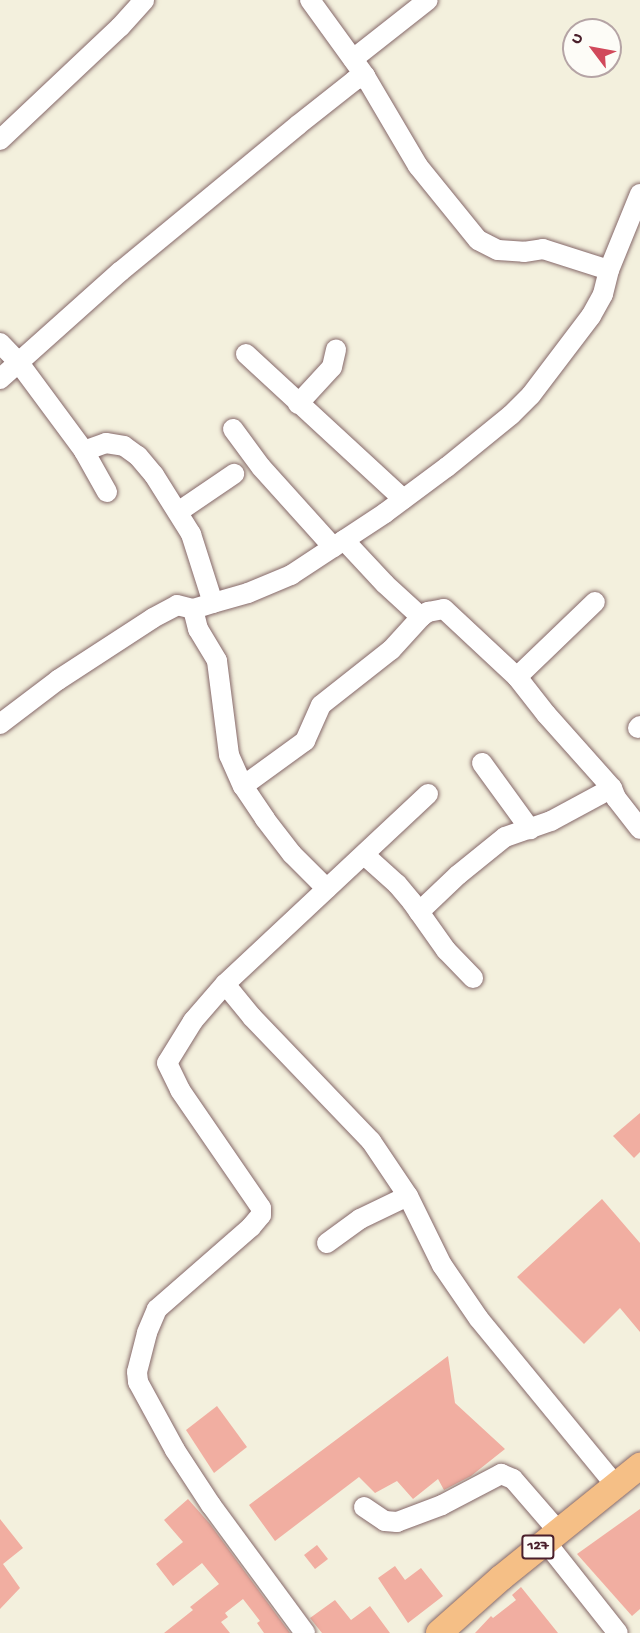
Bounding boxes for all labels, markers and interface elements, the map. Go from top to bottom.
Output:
north arrow [562,18,622,78]
text: U [567,30,589,48]
road number: 127 [520,1535,556,1559]

